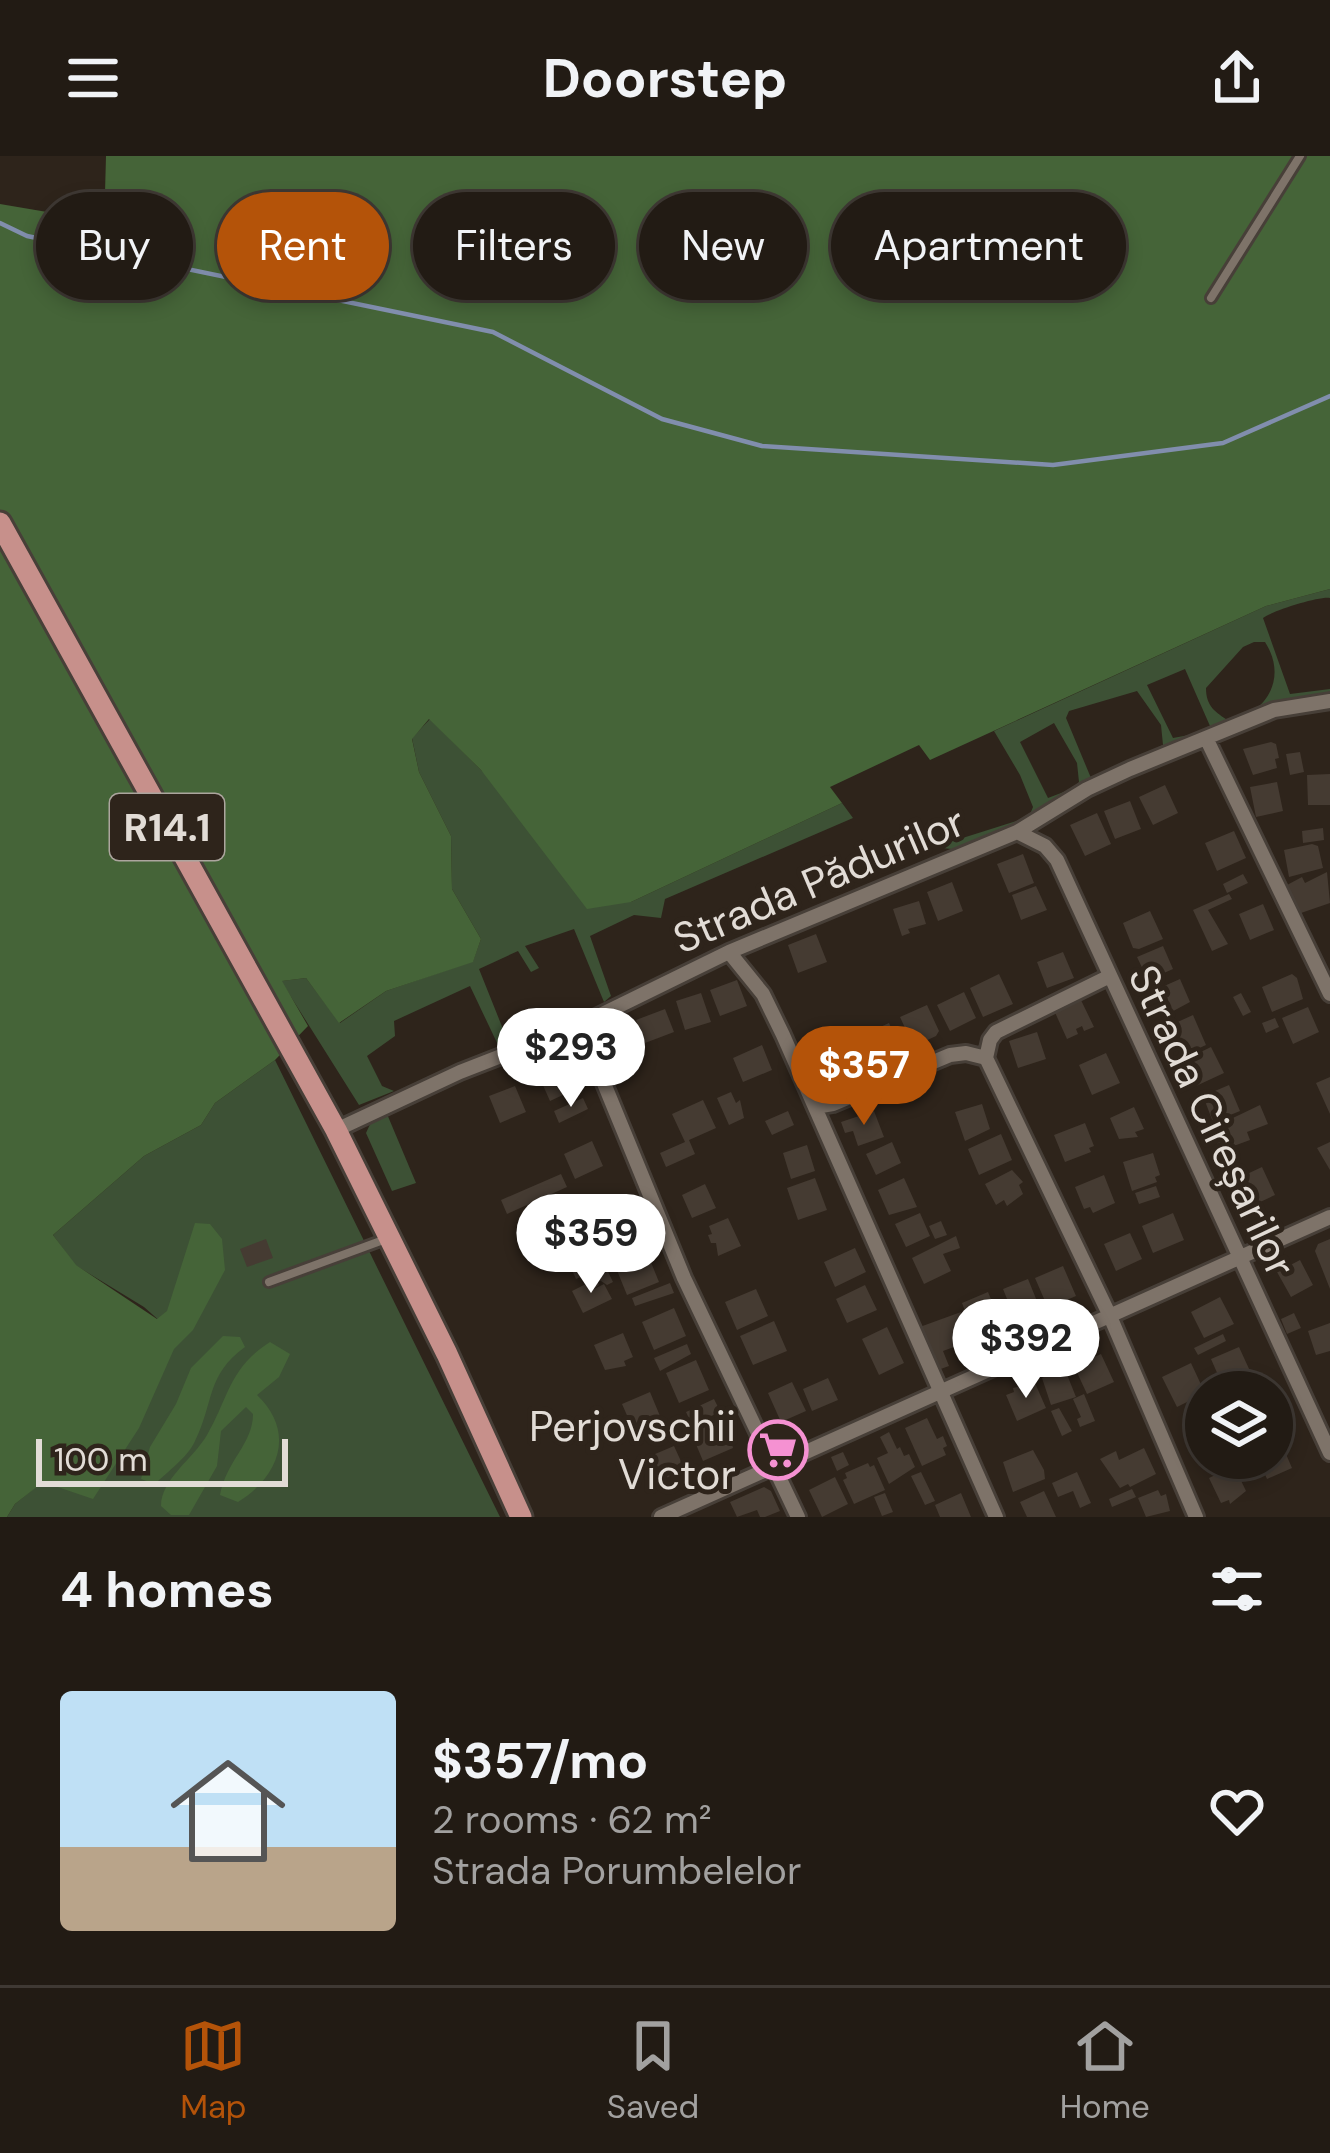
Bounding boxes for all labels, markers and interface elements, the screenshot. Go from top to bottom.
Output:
text: Doorstep [543,43,787,114]
icon: menu [60,45,126,111]
icon: share [1204,45,1270,111]
chip: Buy [36,192,193,300]
chip: Rent [217,192,389,300]
chip: Filters [413,192,615,300]
chip: New [639,192,807,300]
chip: Apartment [831,192,1126,300]
road number: R14.1 [110,794,224,860]
street label: Strada Pădurilor [665,794,973,966]
street label: Strada Cireșarilor [1116,956,1308,1286]
pin: $293 [500,1008,642,1110]
text: $293 [524,1021,618,1072]
pin: $357 [793,1026,935,1128]
text: $357 [818,1039,910,1090]
pin: $359 [520,1194,662,1296]
text: $359 [543,1207,639,1258]
pin: $392 [955,1299,1097,1401]
text: $392 [979,1312,1073,1363]
map controls [1185,1371,1293,1479]
button: layers [1185,1371,1293,1479]
place label: Perjovschii Victor [529,1399,736,1502]
supermarket icon: Perjovschii Victor [747,1419,809,1481]
scale bar [36,1433,288,1486]
text: 100 m [54,1438,148,1481]
text: 4 homes [60,1556,274,1623]
icon: filters [1204,1556,1270,1622]
text: $357/mo [432,1727,648,1794]
icon: home [156,1739,300,1883]
icon: heart [1204,1778,1270,1844]
text: 2 rooms · 62 m² [432,1794,712,1845]
text: Strada Porumbelelor [432,1845,801,1896]
tab: Map [180,2013,247,2128]
tab: Saved [607,2013,699,2128]
tab: Home [1060,2013,1150,2128]

